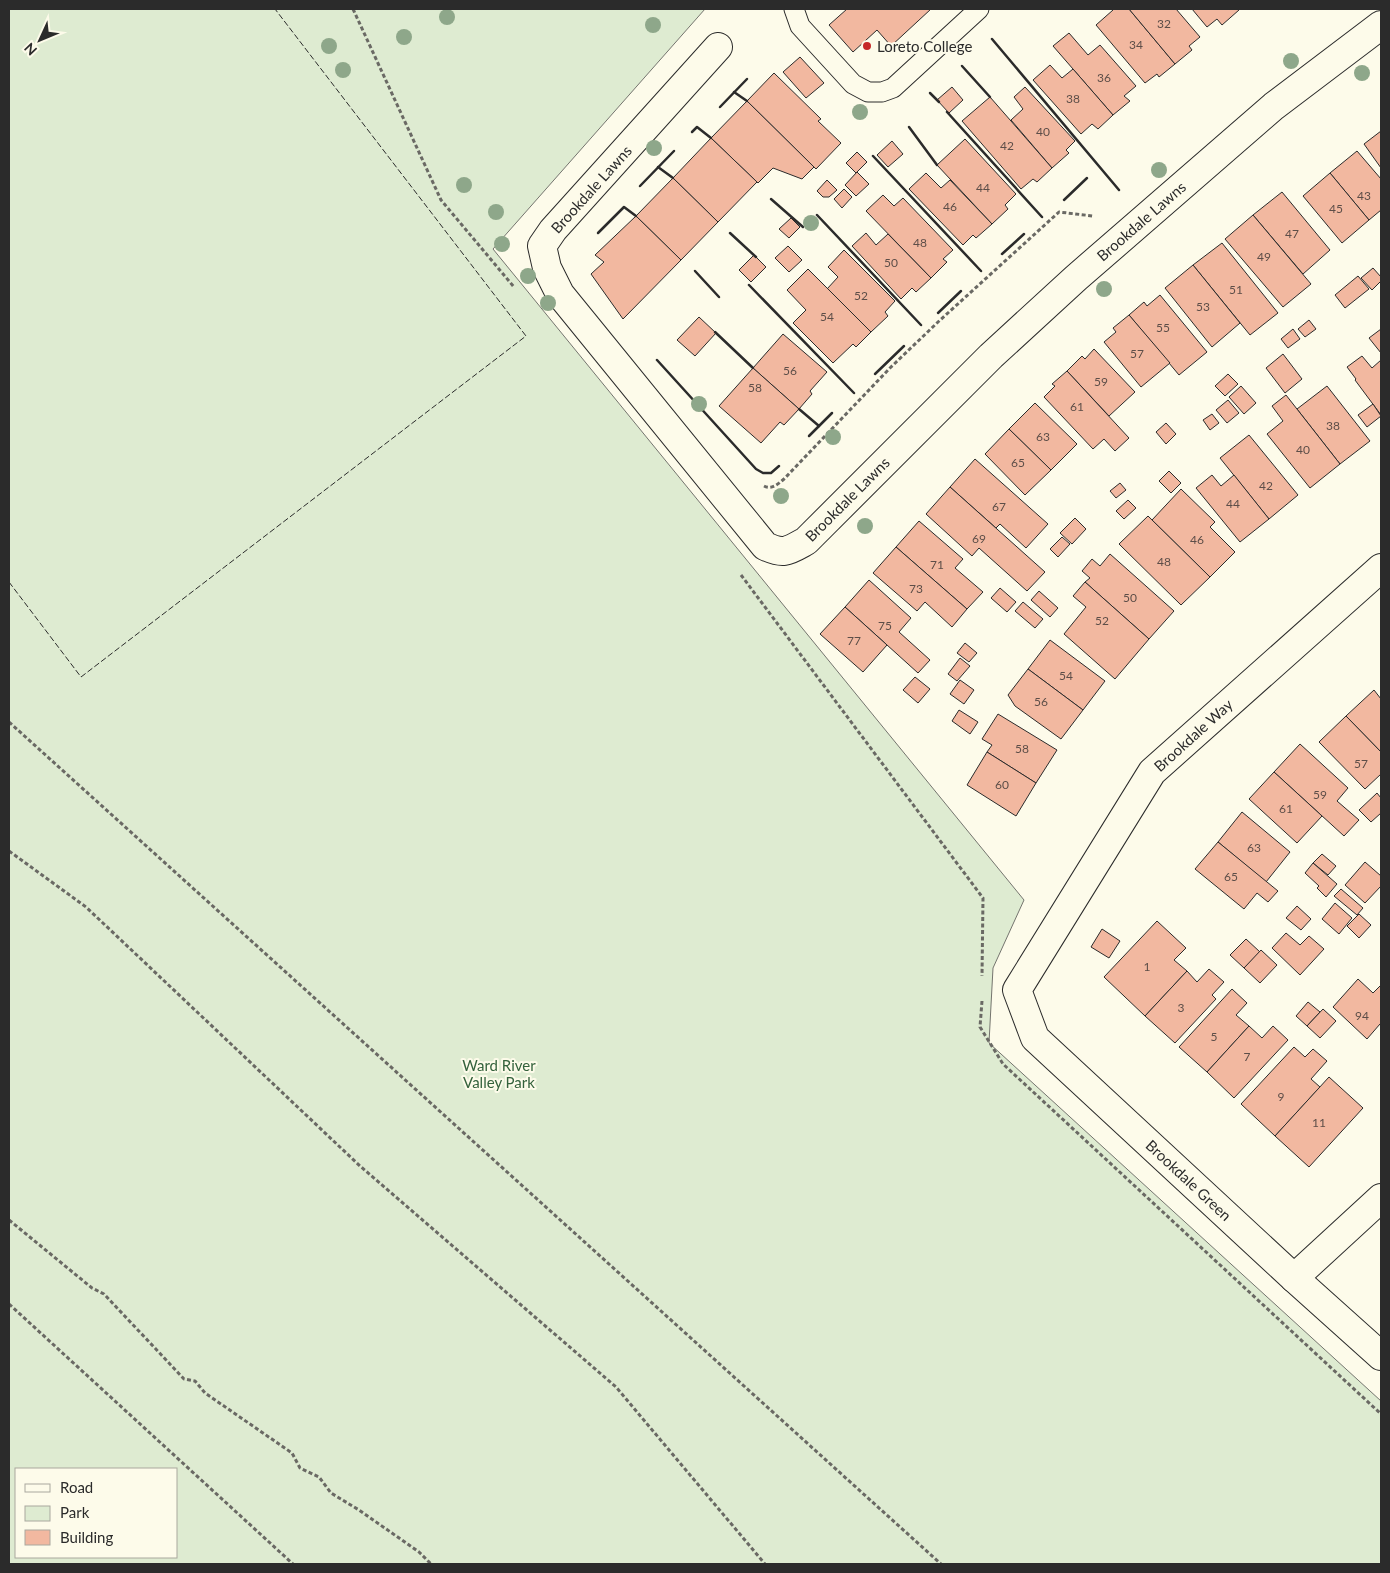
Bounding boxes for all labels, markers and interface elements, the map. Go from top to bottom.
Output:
north arrow [15,15,65,65]
house number: 32 [1157,16,1171,31]
place label: Loreto College [877,37,972,55]
house number: 34 [1129,37,1143,52]
text: N [20,40,40,59]
marker: Loreto College [861,40,873,52]
house number: 36 [1097,70,1111,85]
house number: 38 [1066,91,1080,106]
house number: 40 [1036,124,1050,139]
house number: 42 [1000,138,1014,153]
street label: Brookdale Lawns [547,141,635,237]
street label: Brookdale Lawns [1093,178,1189,264]
house number: 44 [976,180,990,195]
house number: 43 [1357,188,1371,203]
house number: 46 [943,199,957,214]
house number: 45 [1329,201,1343,216]
house number: 47 [1285,226,1299,241]
house number: 48 [913,235,927,250]
house number: 49 [1257,249,1271,264]
house number: 50 [884,255,898,270]
house number: 51 [1229,282,1243,297]
house number: 52 [854,288,868,303]
house number: 53 [1196,299,1210,314]
house number: 54 [820,309,834,324]
house number: 55 [1156,320,1170,335]
house number: 57 [1130,346,1144,361]
house number: 56 [783,363,797,378]
house number: 59 [1094,374,1108,389]
house number: 58 [748,380,762,395]
house number: 61 [1070,399,1084,414]
house number: 38 [1326,418,1340,433]
house number: 63 [1036,429,1050,444]
house number: 40 [1296,442,1310,457]
street label: Brookdale Lawns [801,453,893,545]
house number: 65 [1011,455,1025,470]
house number: 42 [1259,478,1273,493]
house number: 44 [1226,496,1240,511]
house number: 67 [992,499,1006,514]
house number: 69 [972,531,986,546]
house number: 46 [1190,532,1204,547]
house number: 48 [1157,554,1171,569]
house number: 71 [930,557,944,572]
house number: 73 [909,581,923,596]
house number: 50 [1123,590,1137,605]
house number: 52 [1095,613,1109,628]
house number: 75 [878,618,892,633]
house number: 77 [847,633,861,648]
house number: 54 [1059,668,1073,683]
house number: 56 [1034,694,1048,709]
street label: Brookdale Way [1150,695,1236,775]
house number: 58 [1015,741,1029,756]
house number: 57 [1354,756,1368,771]
house number: 60 [995,777,1009,792]
house number: 59 [1313,787,1327,802]
house number: 61 [1279,801,1293,816]
house number: 63 [1247,840,1261,855]
house number: 65 [1224,869,1238,884]
house number: 1 [1144,959,1151,974]
house number: 3 [1178,1000,1185,1015]
house number: 94 [1355,1008,1369,1023]
house number: 5 [1211,1029,1218,1044]
house number: 7 [1244,1049,1251,1064]
park label: Ward River Valley Park [462,1056,536,1091]
house number: 9 [1278,1089,1285,1104]
house number: 11 [1312,1115,1326,1130]
street label: Brookdale Green [1143,1136,1235,1224]
legend [15,1468,178,1558]
text: Road [60,1478,93,1496]
text: Park [60,1503,90,1521]
text: Building [60,1528,113,1546]

